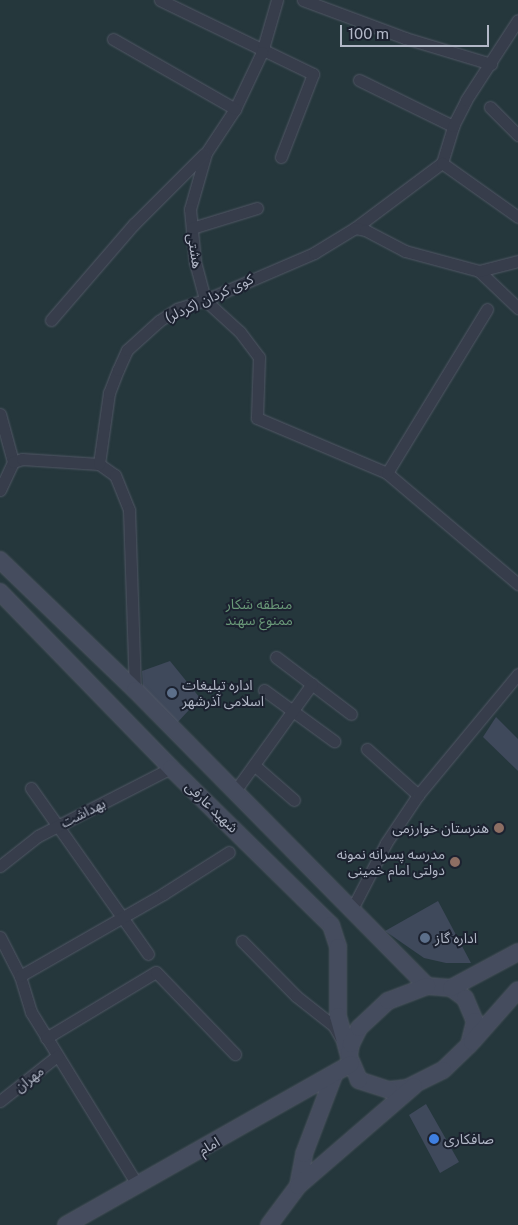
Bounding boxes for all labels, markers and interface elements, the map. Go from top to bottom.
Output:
scale bar [343,15,492,47]
text: 100 m [348,25,389,42]
street label: هشتی [184,232,206,270]
street label: کوی کردان (کردلر) [162,270,256,326]
park label: منطقه شکار ممنوع سهند [225,596,293,628]
place label: اداره تبلیغات اسلامی آذرشهر [182,677,264,710]
marker: اداره تبلیغات اسلامی آذرشهر [166,687,178,699]
street label: شهید عارفی [182,778,242,836]
street label: بهداشت [58,795,108,831]
place label: هنرستان خوارزمی [392,820,489,836]
marker: هنرستان خوارزمی [493,822,505,834]
place label: مدرسه پسرانه نمونه دولتی امام خمینی [337,846,445,879]
marker: مدرسه پسرانه نمونه دولتی امام خمینی [449,856,461,868]
place label: اداره گاز [435,930,477,946]
marker: اداره گاز [419,932,431,944]
street label: مهران [11,1062,47,1096]
place label: صافکاری [444,1131,494,1147]
street label: امام [195,1133,223,1159]
marker: صافکاری [428,1133,440,1145]

